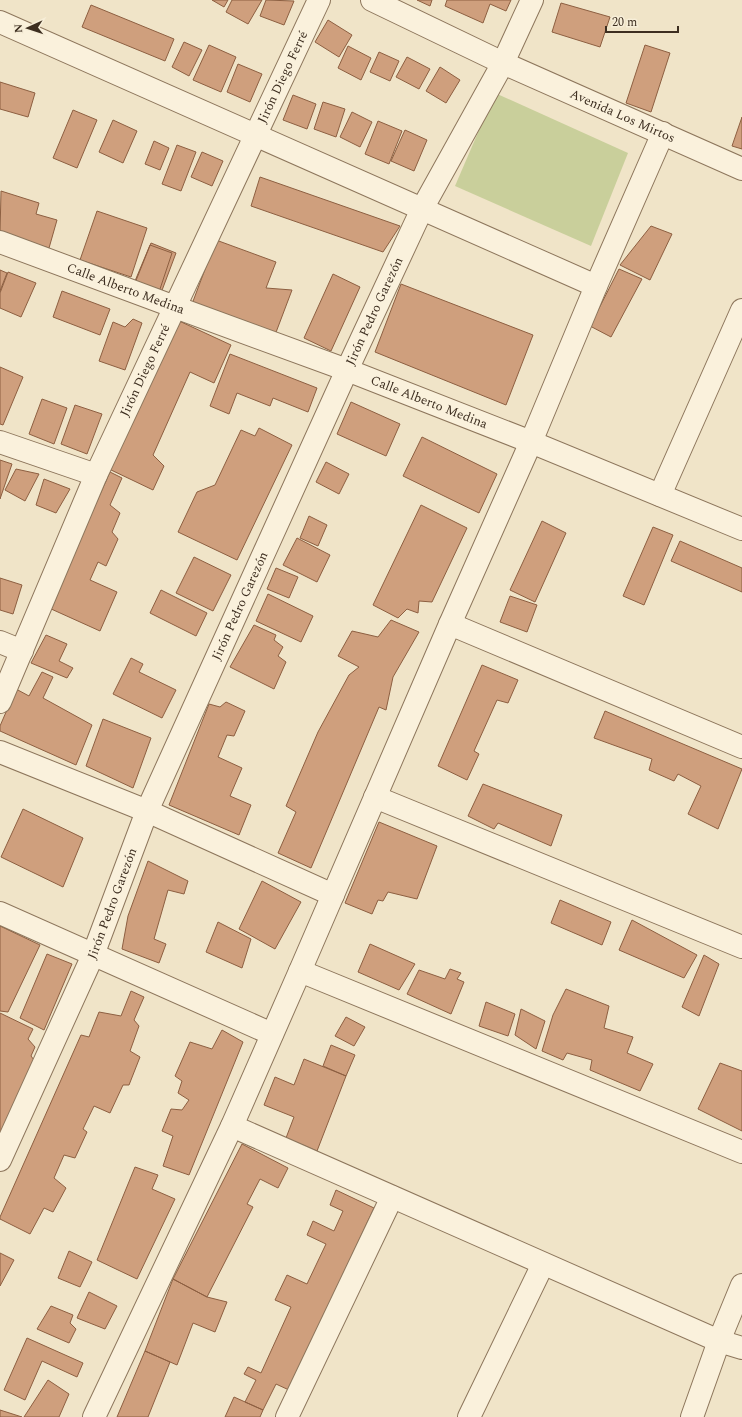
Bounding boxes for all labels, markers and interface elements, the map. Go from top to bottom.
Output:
north arrow [8,8,48,48]
scale bar [606,8,678,34]
text: 20 m [612,13,637,32]
text: N [10,24,27,33]
street label: Jirón Diego Ferré [252,27,313,127]
street label: Avenida Los Mirtos [567,84,678,148]
street label: Jirón Pedro Garezón [340,253,408,369]
street label: Calle Alberto Medina [64,258,188,320]
street label: Jirón Diego Ferré [115,321,175,420]
street label: Calle Alberto Medina [368,370,491,434]
street label: Jirón Pedro Garezón [207,548,274,664]
street label: Jirón Pedro Garezón [82,845,142,963]

